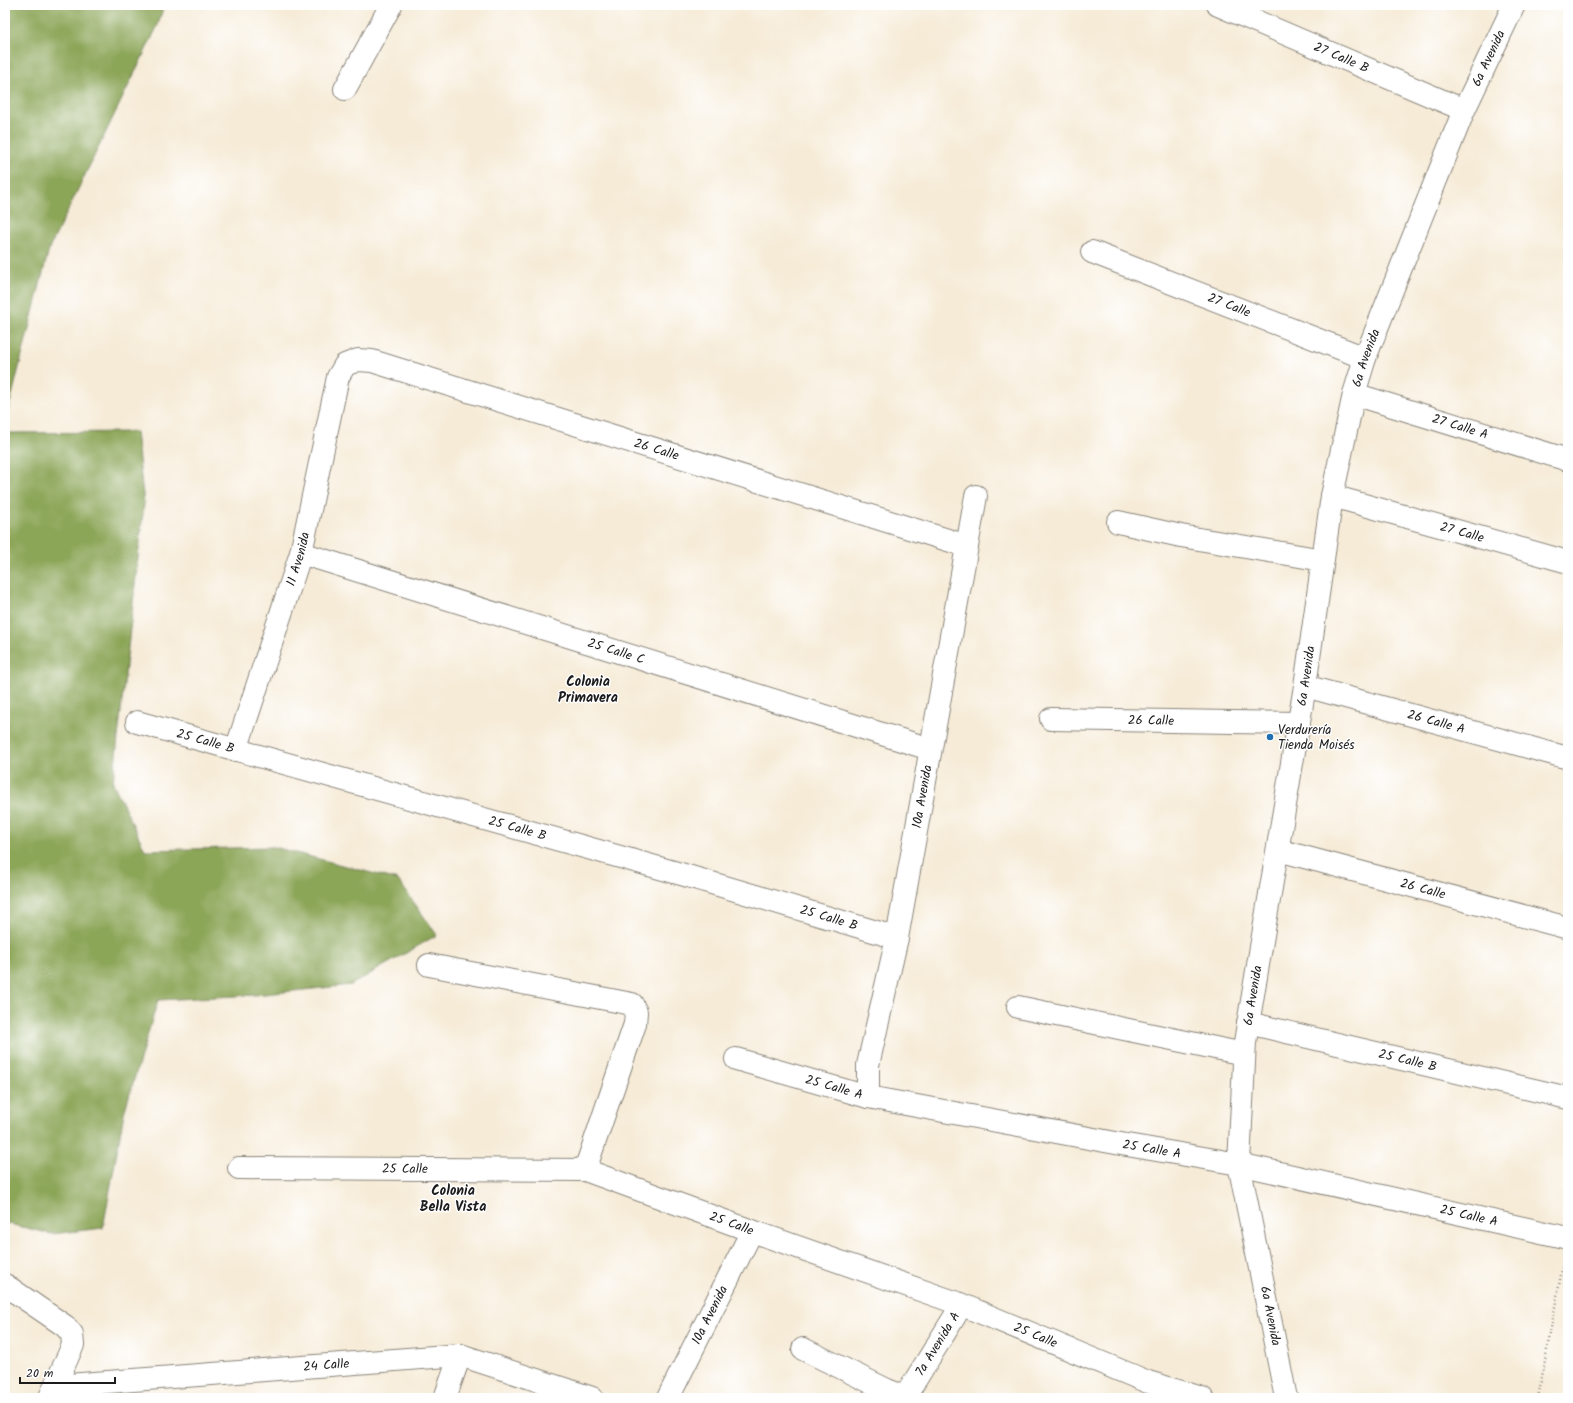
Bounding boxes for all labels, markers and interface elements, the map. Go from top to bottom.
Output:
street label: 6a Avenida [1466,27,1511,90]
street label: 27 Calle B [1310,36,1372,79]
street label: 27 Calle [1204,287,1254,323]
street label: 6a Avenida [1346,326,1386,390]
street label: 27 Calle A [1429,408,1491,445]
street label: 26 Calle [631,433,682,466]
street label: 27 Calle [1438,516,1487,549]
street label: 11 Avenida [280,530,316,589]
street label: 25 Calle C [585,632,648,670]
street label: 6a Avenida [1291,645,1321,708]
district label: Colonia Primavera [558,671,618,709]
street label: 26 Calle A [1405,704,1468,740]
street label: 26 Calle [1128,710,1174,731]
place label: Verdurería Tienda Moisés [1278,720,1355,756]
street label: 25 Calle B [174,723,237,759]
marker: Verdurería Tienda Moisés [1265,732,1275,742]
street label: 10a Avenida [906,763,938,830]
street label: 25 Calle B [486,810,549,846]
street label: 26 Calle [1398,873,1448,905]
street label: 25 Calle B [797,899,860,936]
street label: 6a Avenida [1237,964,1268,1027]
street label: 25 Calle B [1376,1043,1439,1077]
street label: 25 Calle A [803,1069,865,1105]
street label: 25 Calle A [1121,1134,1183,1165]
street label: 25 Calle [382,1158,428,1180]
district label: Colonia Bella Vista [420,1180,486,1218]
street label: 25 Calle A [1438,1199,1500,1232]
street label: 25 Calle [706,1206,757,1241]
street label: 10a Avenida [686,1282,734,1348]
street label: 6a Avenida [1254,1284,1286,1348]
street label: 7a Avenida A [910,1308,966,1380]
street label: 25 Calle [1010,1317,1061,1354]
street label: 24 Calle [302,1353,350,1377]
scale bar [20,1359,115,1385]
text: 20 m [26,1364,54,1383]

